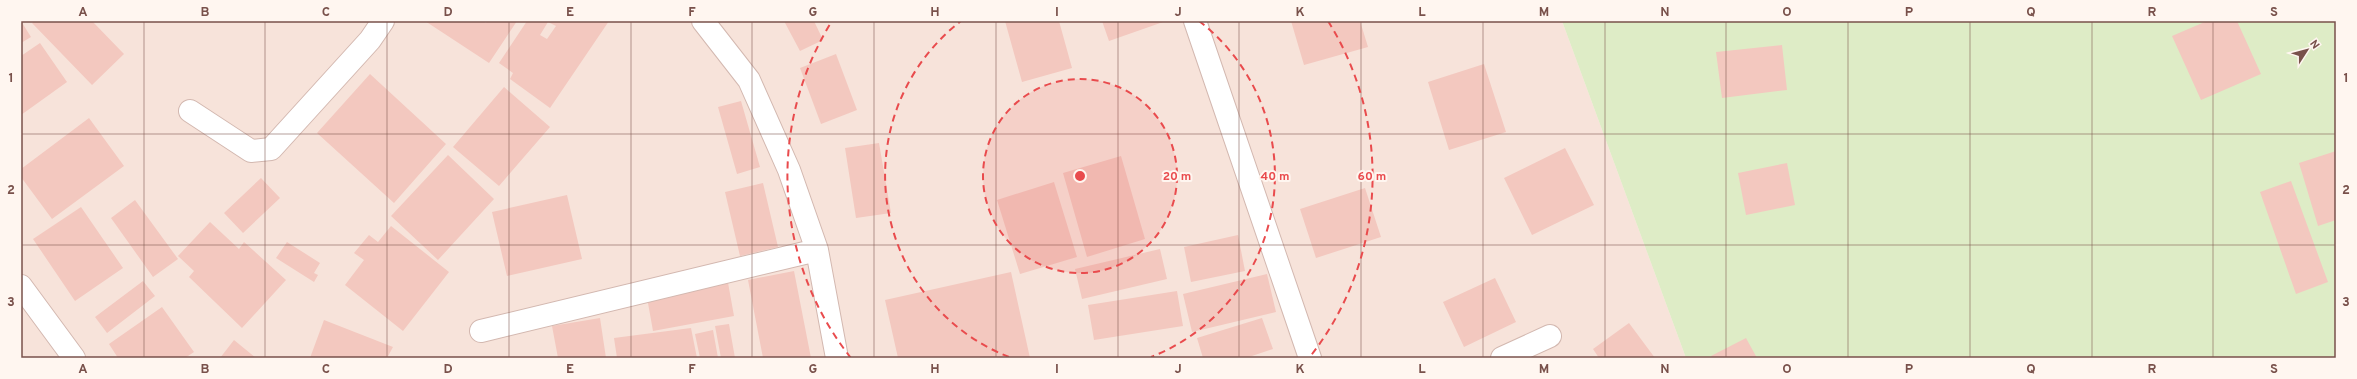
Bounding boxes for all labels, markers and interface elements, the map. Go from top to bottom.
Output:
text: A [78,5,88,21]
text: B [201,5,210,21]
text: C [322,5,330,21]
text: D [443,5,453,21]
text: E [566,5,574,21]
text: F [688,5,696,21]
text: G [809,5,818,21]
text: H [930,5,940,21]
text: I [1055,5,1059,21]
text: J [1174,5,1182,21]
text: K [1295,5,1305,21]
text: L [1418,5,1426,21]
text: M [1539,5,1549,21]
text: N [1660,5,1670,21]
text: O [1782,5,1792,21]
text: P [1905,5,1914,21]
text: Q [2026,5,2036,21]
text: R [2148,5,2157,21]
text: S [2270,5,2278,21]
north arrow [2287,30,2327,70]
text: N [2306,37,2322,52]
text: 1 [8,71,14,87]
text: 1 [2343,71,2349,87]
centre of rings [1073,169,1087,183]
text: 20 m [1163,169,1191,185]
text: 40 m [1260,169,1290,185]
text: 60 m [1358,169,1386,185]
text: 2 [7,183,15,199]
text: 2 [2342,183,2350,199]
text: 3 [7,295,15,311]
text: 3 [2342,295,2350,311]
text: A [78,362,88,378]
text: B [201,362,210,378]
text: C [322,362,330,378]
text: D [443,362,453,378]
text: E [566,362,574,378]
text: F [688,362,696,378]
text: G [809,362,818,378]
text: H [930,362,940,378]
text: I [1055,362,1059,378]
text: J [1174,362,1182,378]
text: K [1295,362,1305,378]
text: L [1418,362,1426,378]
text: M [1539,362,1549,378]
text: N [1660,362,1670,378]
text: O [1782,362,1792,378]
text: P [1905,362,1914,378]
text: Q [2026,362,2036,378]
text: R [2148,362,2157,378]
text: S [2270,362,2278,378]

